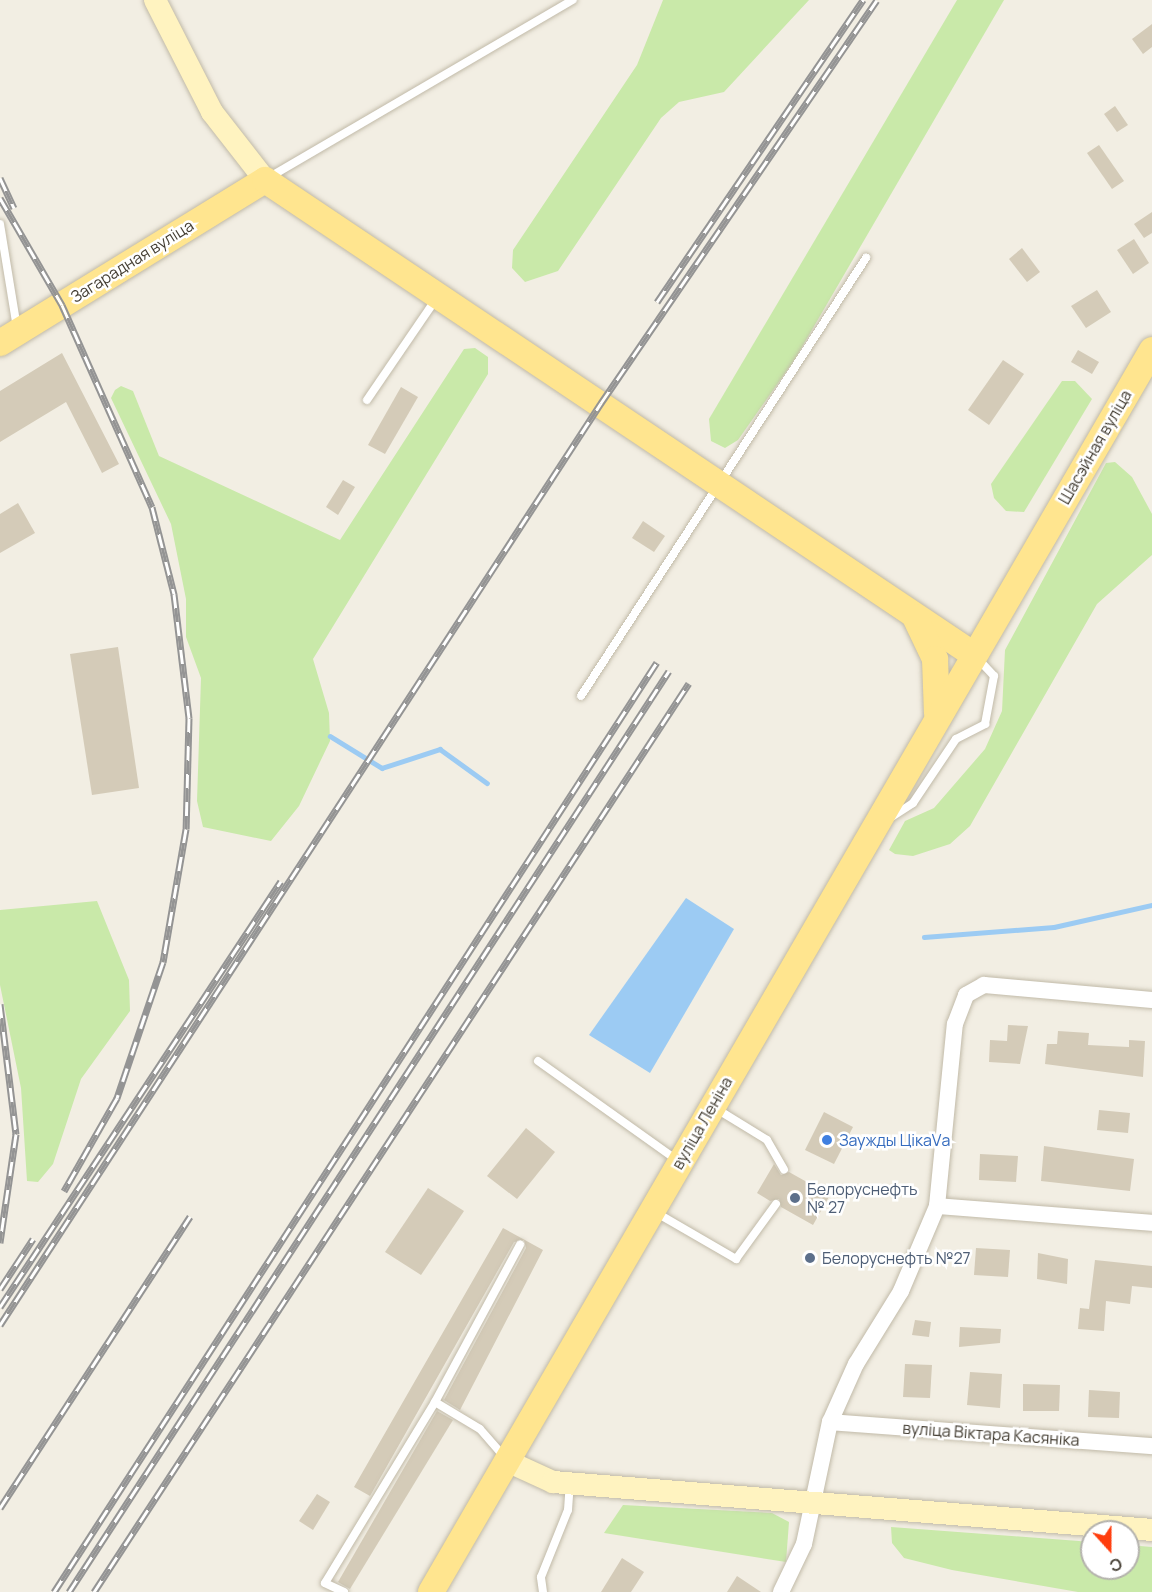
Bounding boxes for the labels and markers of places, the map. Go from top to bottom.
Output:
place label: Заужды ЦікаVа [839,1130,950,1150]
marker: Заужды ЦікаVа [820,1133,834,1147]
place label: Белоруснефть № 27 [807,1179,918,1217]
marker: Белоруснефть № 27 [788,1191,802,1205]
place label: Белоруснефть №27 [822,1248,971,1268]
marker: Белоруснефть №27 [803,1251,817,1265]

